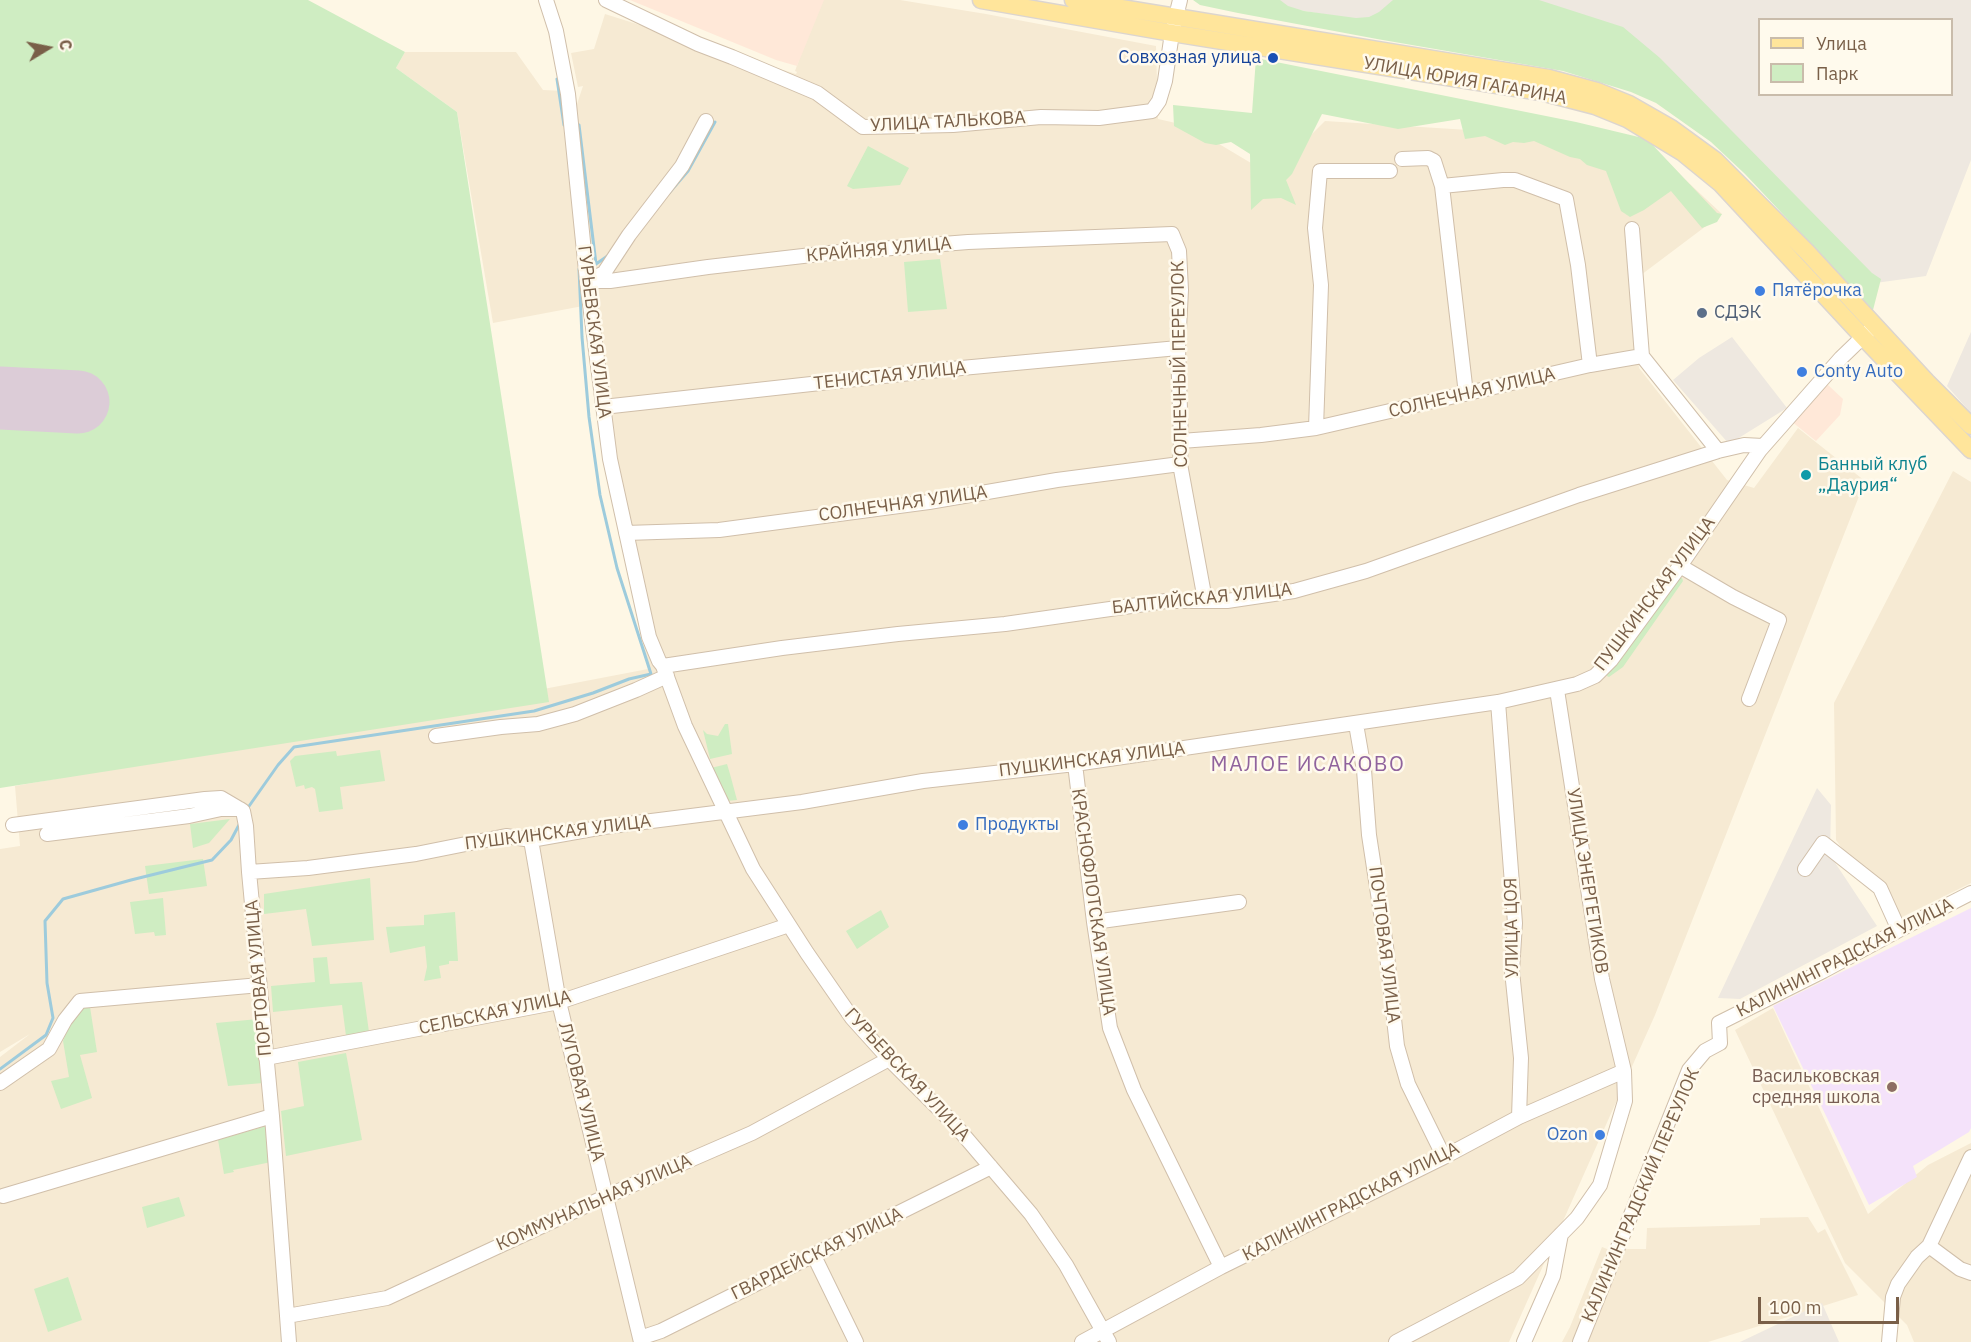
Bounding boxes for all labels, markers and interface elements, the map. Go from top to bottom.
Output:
north arrow [18,18,78,78]
legend [1758,18,1953,96]
text: Улица [1816,32,1867,55]
text: С [55,38,76,52]
place label: Совхозная улица [1118,47,1261,69]
marker: Совхозная улица [1266,51,1280,65]
street label: УЛИЦА ЮРИЯ ГАГАРИНА [1361,52,1569,110]
text: Парк [1816,62,1858,85]
street label: УЛИЦА ТАЛЬКОВА [870,107,1026,137]
street label: КРАЙНЯЯ УЛИЦА [805,233,953,267]
street label: ГУРЬЕВСКАЯ УЛИЦА [573,244,615,420]
street label: СОЛНЕЧНЫЙ ПЕРЕУЛОК [1167,260,1193,468]
place label: Пятёрочка [1772,280,1862,302]
marker: Пятёрочка [1753,284,1767,298]
place label: СДЭК [1714,302,1761,324]
marker: СДЭК [1695,306,1709,320]
street label: ТЕНИСТАЯ УЛИЦА [813,357,967,395]
place label: Conty Auto [1814,361,1903,383]
street label: СОЛНЕЧНАЯ УЛИЦА [1387,363,1557,423]
marker: Conty Auto [1795,365,1809,379]
place label: Банный клуб „Даурия“ [1818,454,1927,496]
marker: Банный клуб „Даурия“ [1799,468,1813,482]
street label: СОЛНЕЧНАЯ УЛИЦА [817,481,989,527]
street label: ПУШКИНСКАЯ УЛИЦА [1590,513,1720,675]
street label: БАЛТИЙСКАЯ УЛИЦА [1111,579,1293,619]
street label: ПУШКИНСКАЯ УЛИЦА [998,738,1186,782]
district label: МАЛОЕ ИСАКОВО [1211,752,1405,778]
street label: КРАСНОФЛОТСКАЯ УЛИЦА [1066,787,1120,1017]
street label: УЛИЦА ЭНЕРГЕТИКОВ [1562,787,1612,975]
street label: ПУШКИНСКАЯ УЛИЦА [464,811,652,855]
place label: Продукты [975,814,1059,836]
marker: Продукты [956,818,970,832]
street label: ПОЧТОВАЯ УЛИЦА [1364,865,1404,1025]
street label: УЛИЦА ЦОЯ [1500,877,1524,979]
street label: КАЛИНИНГРАДСКАЯ УЛИЦА [1733,894,1957,1022]
street label: ПОРТОВАЯ УЛИЦА [241,899,277,1057]
street label: СЕЛЬСКАЯ УЛИЦА [417,986,573,1040]
street label: ГУРЬЕВСКАЯ УЛИЦА [840,1004,974,1146]
street label: ЛУГОВАЯ УЛИЦА [553,1020,609,1164]
street label: КАЛИНИНГРАДСКИЙ ПЕРЕУЛОК [1577,1065,1705,1325]
place label: Васильковская средняя школа [1752,1066,1880,1108]
marker: Васильковская средняя школа [1885,1080,1899,1094]
place label: Ozon [1547,1124,1588,1146]
marker: Ozon [1593,1128,1607,1142]
street label: КАЛИНИНГРАДСКАЯ УЛИЦА [1239,1138,1463,1266]
street label: КОММУНАЛЬНАЯ УЛИЦА [493,1150,695,1256]
street label: ГВАРДЕЙСКАЯ УЛИЦА [728,1203,906,1305]
scale bar [1761,1285,1902,1323]
text: 100 m [1769,1296,1821,1319]

